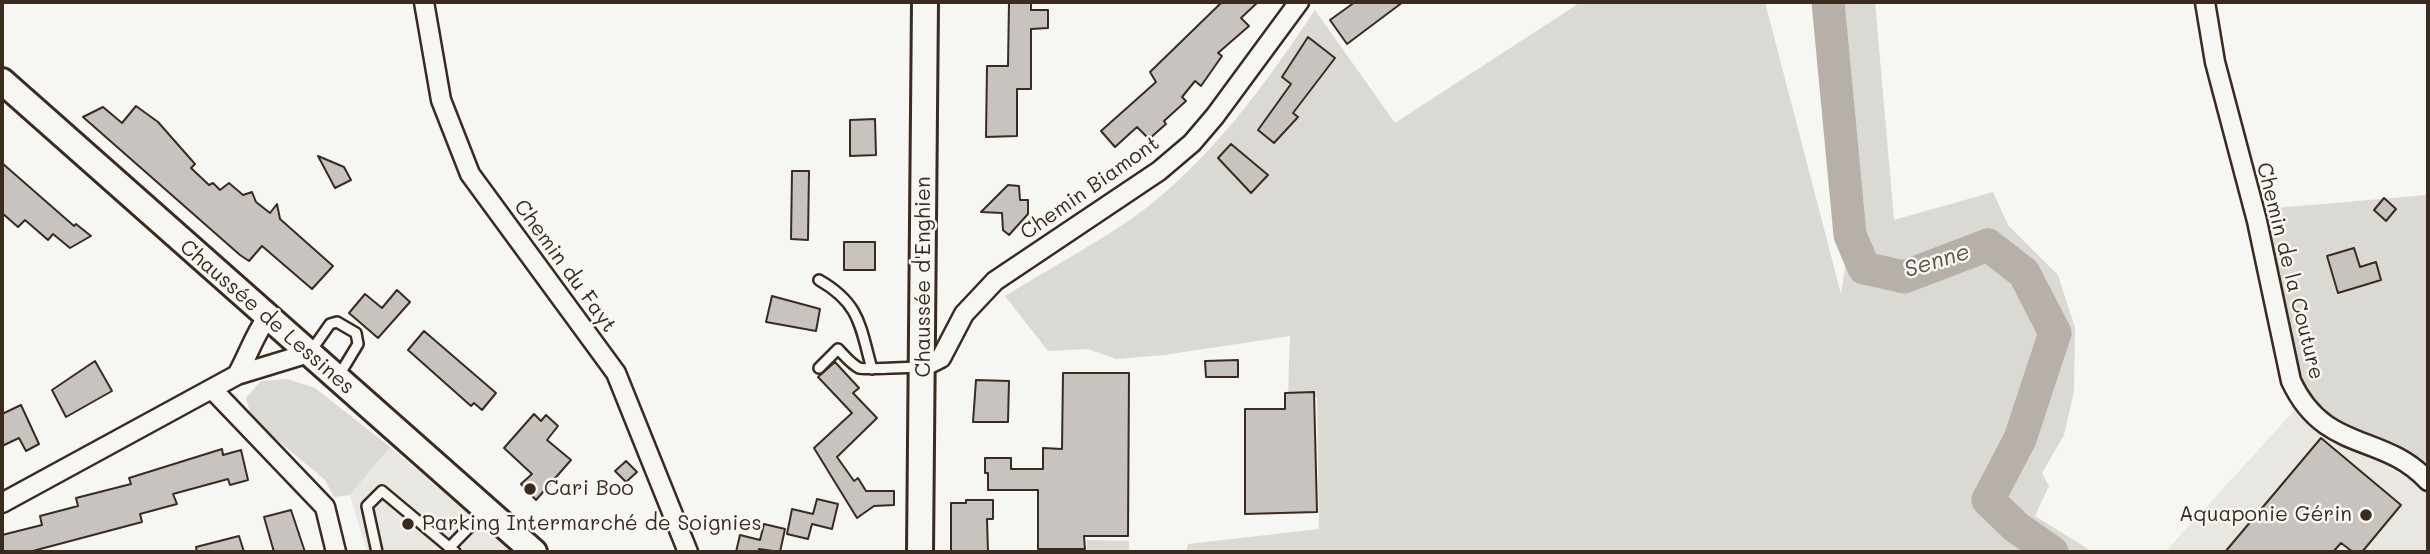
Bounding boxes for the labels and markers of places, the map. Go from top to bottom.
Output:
place label: Cari Boo [544,476,634,502]
marker: Cari Boo [522,481,538,497]
place label: Aquaponie Gérin [2179,502,2352,528]
marker: Aquaponie Gérin [2358,507,2374,523]
place label: Parking Intermarché de Soignies [422,511,762,537]
marker: Parking Intermarché de Soignies [400,516,416,532]

